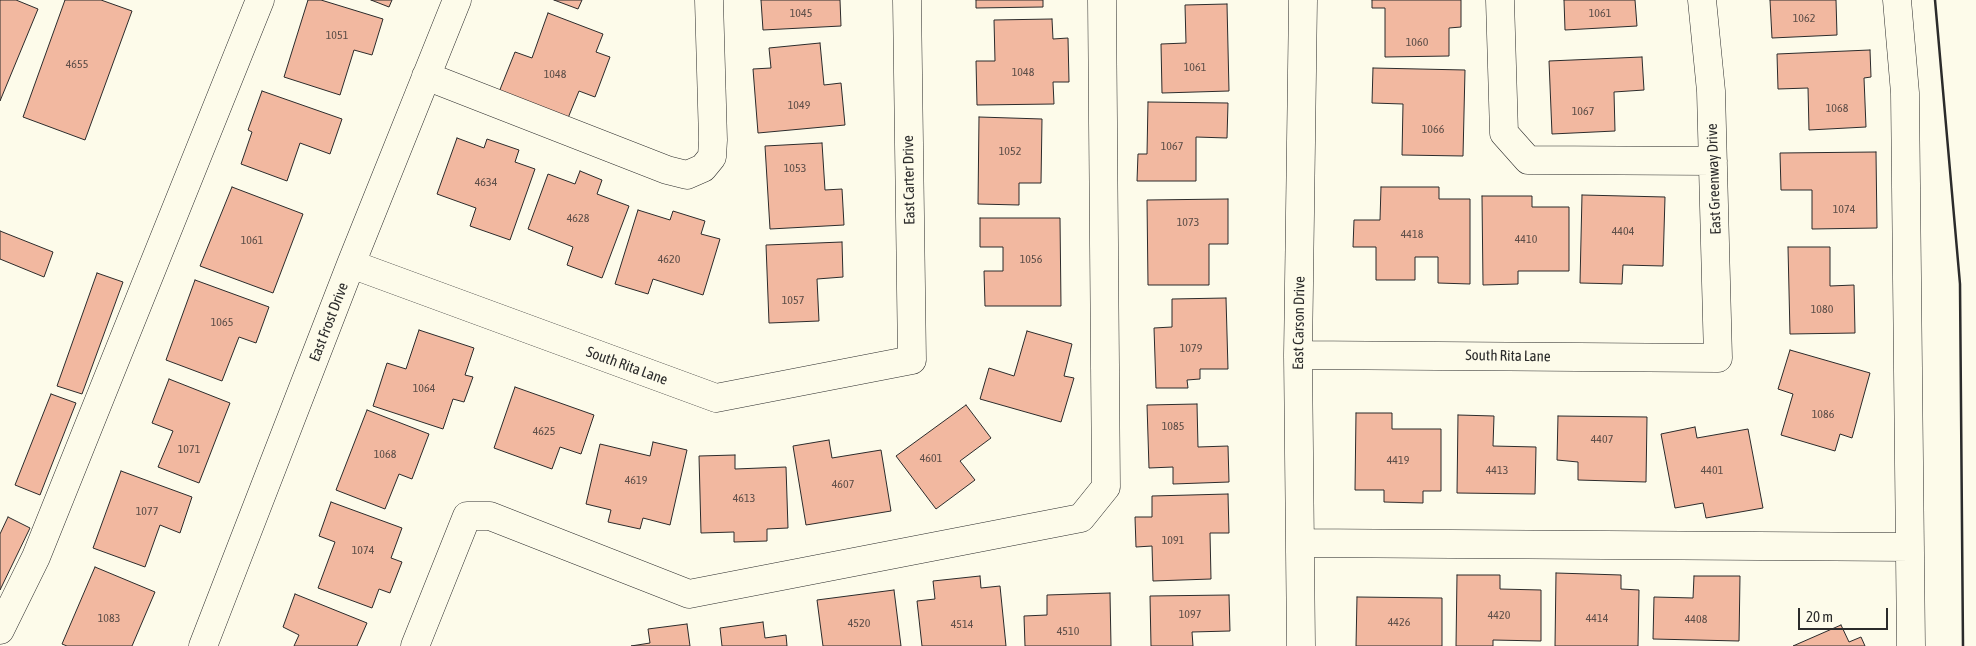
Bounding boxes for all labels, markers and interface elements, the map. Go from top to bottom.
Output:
house number: 1045 [790,6,812,20]
house number: 1061 [1589,6,1611,20]
house number: 1062 [1793,11,1815,25]
house number: 1051 [326,28,348,42]
house number: 1060 [1406,35,1428,49]
house number: 4655 [66,57,88,71]
house number: 1061 [1184,60,1206,74]
house number: 1048 [1012,65,1034,79]
house number: 1048 [544,67,566,81]
house number: 1049 [788,98,810,112]
house number: 1068 [1826,101,1848,115]
house number: 1067 [1572,104,1594,118]
house number: 1066 [1422,122,1444,136]
street label: East Greenway Drive [1703,123,1725,235]
street label: East Carter Drive [899,135,919,225]
house number: 1067 [1161,139,1183,153]
house number: 1052 [999,144,1021,158]
house number: 1053 [784,161,806,175]
house number: 4634 [475,175,497,189]
house number: 1074 [1833,202,1855,216]
house number: 4628 [567,211,589,225]
house number: 1073 [1177,215,1199,229]
house number: 4404 [1612,224,1634,238]
house number: 4418 [1401,227,1423,241]
house number: 4410 [1515,232,1537,246]
house number: 1061 [241,233,263,247]
house number: 4620 [658,252,680,266]
house number: 1056 [1020,252,1042,266]
street label: East Carson Drive [1289,276,1309,370]
street label: East Frost Drive [306,280,352,364]
house number: 1057 [782,293,804,307]
house number: 1080 [1811,302,1833,316]
house number: 1065 [211,315,233,329]
house number: 1079 [1180,341,1202,355]
street label: South Rita Lane [584,343,670,389]
street label: South Rita Lane [1465,346,1551,366]
house number: 1064 [413,381,435,395]
house number: 1086 [1812,407,1834,421]
house number: 1085 [1162,419,1184,433]
house number: 4625 [533,424,555,438]
house number: 4407 [1591,432,1613,446]
house number: 1071 [178,442,200,456]
house number: 1068 [374,447,396,461]
house number: 4601 [920,451,942,465]
house number: 4419 [1387,453,1409,467]
house number: 4413 [1486,463,1508,477]
house number: 4401 [1701,463,1723,477]
house number: 4619 [625,473,647,487]
house number: 4607 [832,477,854,491]
house number: 4613 [733,491,755,505]
house number: 1077 [136,504,158,518]
house number: 1091 [1162,533,1184,547]
house number: 1074 [352,543,374,557]
scale bar [1801,598,1891,630]
house number: 1097 [1179,607,1201,621]
house number: 4420 [1488,608,1510,622]
text: 20 m [1806,608,1833,625]
house number: 1083 [98,611,120,625]
house number: 4414 [1586,611,1608,625]
house number: 4408 [1685,612,1707,626]
house number: 4426 [1388,615,1410,629]
house number: 4520 [848,616,870,630]
house number: 4514 [951,617,973,631]
house number: 4510 [1057,624,1079,638]

